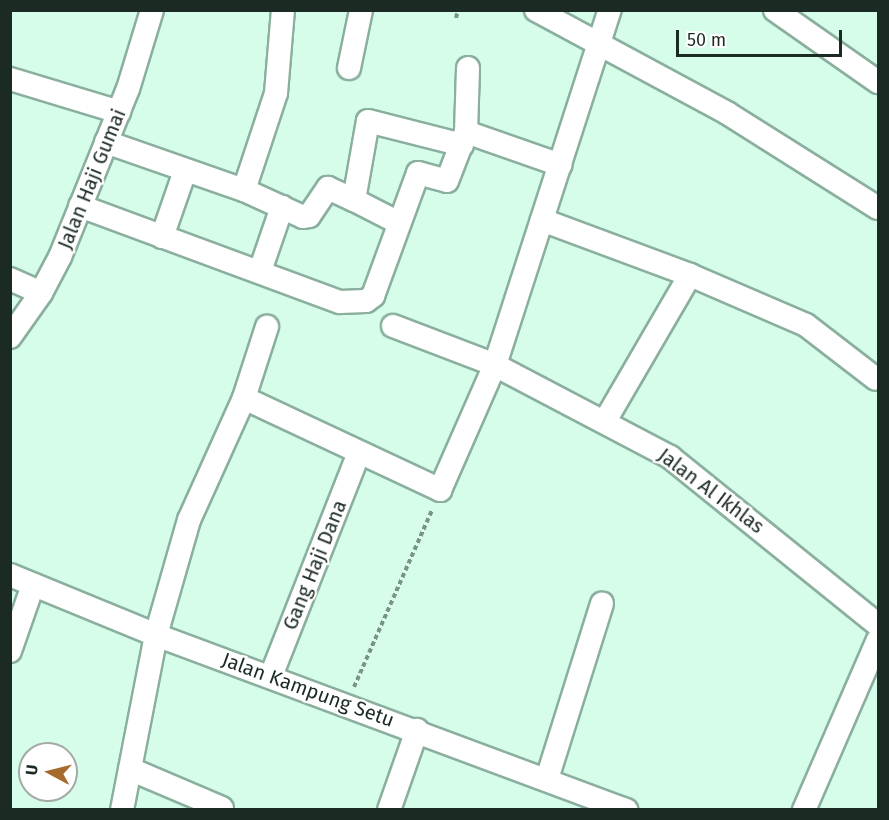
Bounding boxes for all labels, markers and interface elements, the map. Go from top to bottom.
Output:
scale bar [679,18,846,56]
text: 50 m [687,29,726,51]
street label: Jalan Haji Gumai [53,105,131,253]
street label: Jalan Al Ikhlas [653,443,769,539]
street label: Gang Haji Dana [278,497,352,633]
street label: Jalan Kampung Setu [219,648,397,732]
north arrow [18,742,78,802]
text: U [22,764,42,776]

